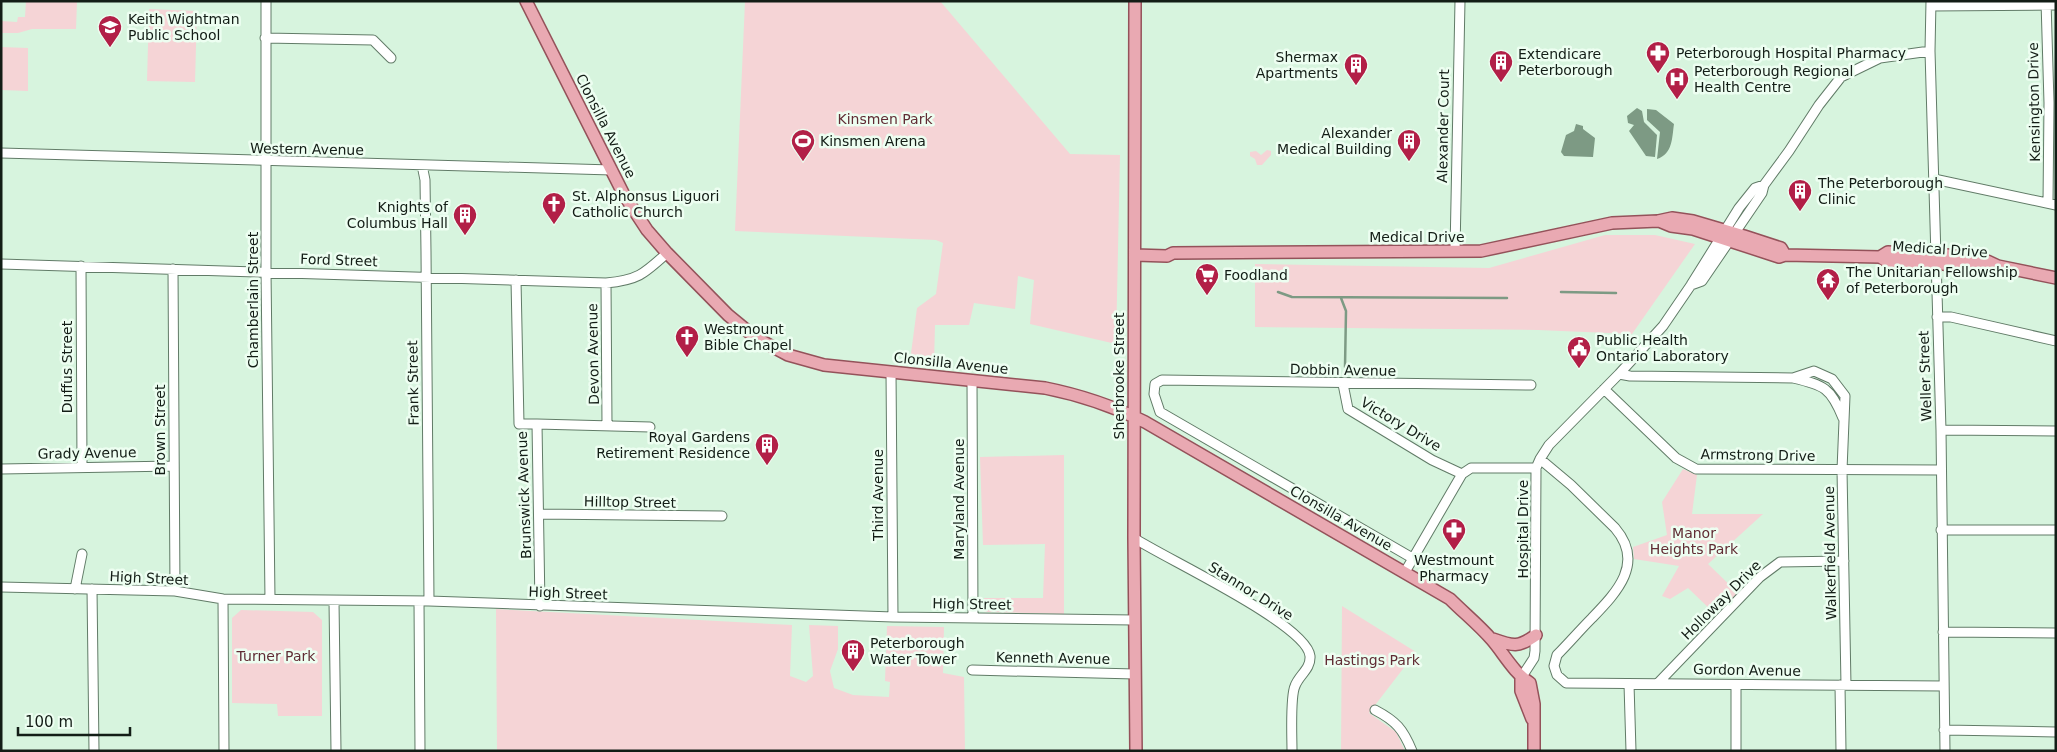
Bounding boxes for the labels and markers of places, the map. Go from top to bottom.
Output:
place label: Keith Wightman Public School [128,11,240,43]
school or university icon: Keith Wightman Public School [97,14,123,48]
pharmacy icon: Peterborough Hospital Pharmacy [1645,40,1671,74]
place label: Peterborough Hospital Pharmacy [1676,45,1906,61]
place label: Extendicare Peterborough [1518,46,1613,78]
place label: Shermax Apartments [1256,49,1338,81]
building icon: Extendicare Peterborough [1488,49,1514,83]
building icon: Shermax Apartments [1343,52,1369,86]
place label: Peterborough Regional Health Centre [1694,63,1853,95]
hospital icon: Peterborough Regional Health Centre [1664,66,1690,100]
place label: Alexander Medical Building [1277,125,1392,157]
sports icon: Kinsmen Arena [790,128,816,162]
building icon: Alexander Medical Building [1396,128,1422,162]
place label: Kinsmen Arena [820,133,926,149]
place label: The Peterborough Clinic [1817,175,1943,207]
building icon: The Peterborough Clinic [1787,178,1813,212]
place label: St. Alphonsus Liguori Catholic Church [572,188,720,220]
church icon: St. Alphonsus Liguori Catholic Church [541,191,567,225]
place label: Knights of Columbus Hall [347,199,449,231]
building icon: Knights of Columbus Hall [452,202,478,236]
supermarket icon: Foodland [1194,262,1220,296]
place label: The Unitarian Fellowship of Peterborough [1845,264,2018,296]
place label: Foodland [1224,267,1288,283]
temple icon: The Unitarian Fellowship of Peterborough [1815,267,1841,301]
place label: Westmount Bible Chapel [704,321,792,353]
church icon: Westmount Bible Chapel [674,324,700,358]
place label: Public Health Ontario Laboratory [1596,332,1729,364]
public building icon: Public Health Ontario Laboratory [1566,335,1592,369]
place label: Royal Gardens Retirement Residence [596,429,750,461]
building icon: Royal Gardens Retirement Residence [754,432,780,466]
pharmacy icon: Westmount Pharmacy [1441,517,1467,551]
place label: Westmount Pharmacy [1414,552,1494,584]
place label: Peterborough Water Tower [870,635,965,667]
building icon: Peterborough Water Tower [840,638,866,672]

